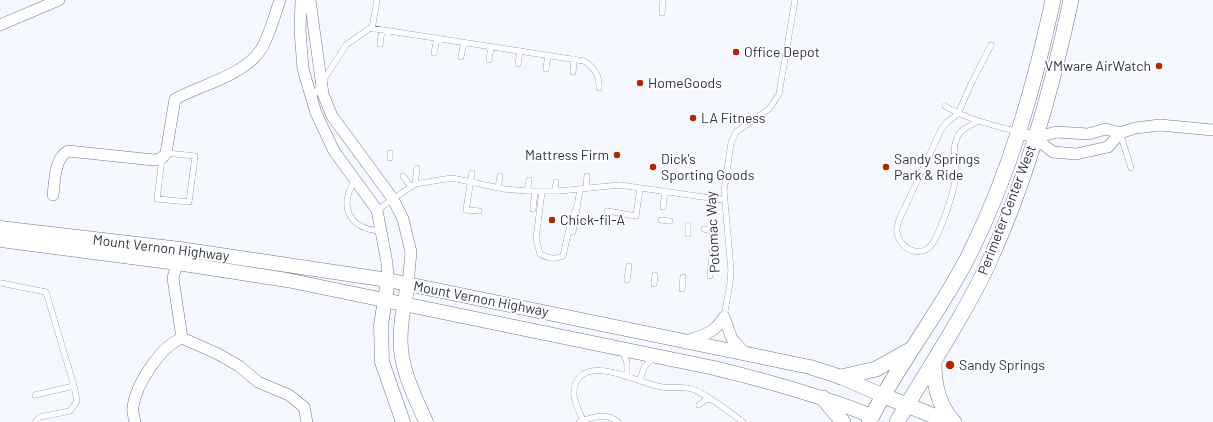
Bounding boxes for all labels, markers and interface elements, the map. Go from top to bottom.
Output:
place label: Office Depot [744,44,820,60]
marker: Office Depot [731,47,741,57]
place label: VMware AirWatch [1045,58,1151,74]
marker: VMware AirWatch [1154,61,1164,71]
place label: HomeGoods [648,75,722,91]
marker: HomeGoods [635,78,645,88]
place label: LA Fitness [701,110,765,126]
marker: LA Fitness [688,113,698,123]
street label: Perimeter Center West [974,143,1040,277]
place label: Mattress Firm [525,147,609,163]
marker: Mattress Firm [612,150,622,160]
place label: Dick's Sporting Goods [661,151,754,184]
place label: Sandy Springs Park & Ride [894,151,980,184]
marker: Dick's Sporting Goods [648,162,658,172]
marker: Sandy Springs Park & Ride [881,162,891,172]
street label: Potomac Way [702,191,724,273]
place label: Chick-fil-A [560,212,625,228]
marker: Chick-fil-A [547,215,557,225]
street label: Mount Vernon Highway [92,231,230,265]
street label: Mount Vernon Highway [412,278,550,320]
place label: Sandy Springs [959,357,1045,373]
marker: Sandy Springs [944,359,956,371]

